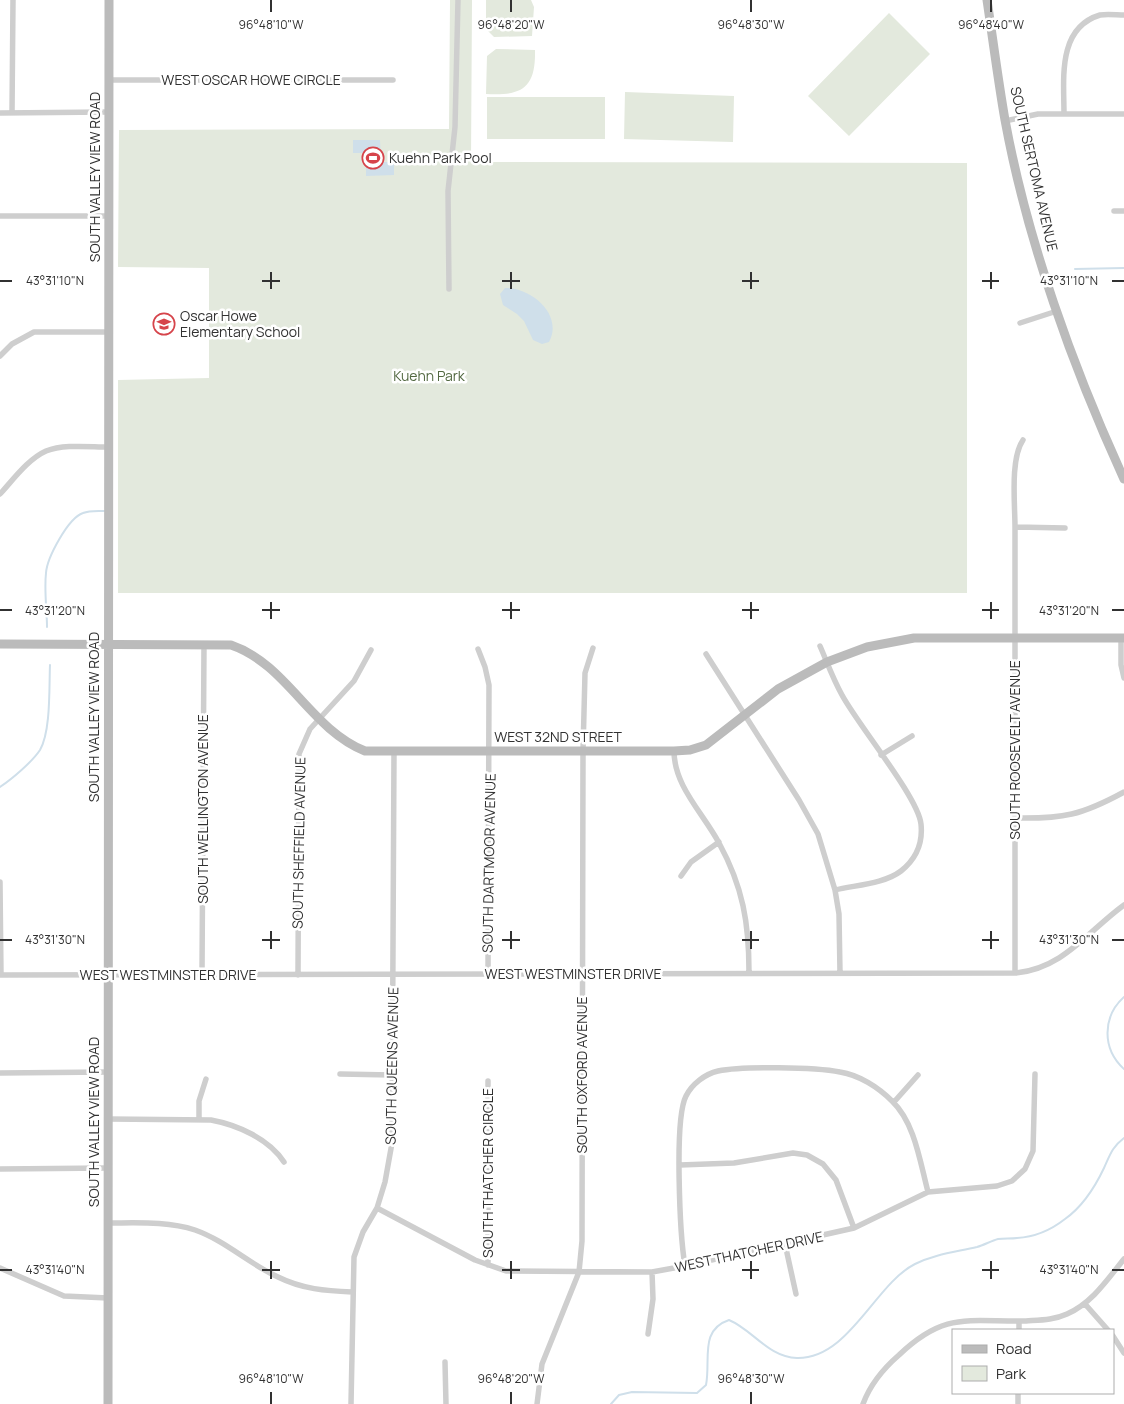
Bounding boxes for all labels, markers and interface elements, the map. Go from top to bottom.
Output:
text: 96°48'10"W [239,16,304,33]
text: 96°48'20"W [478,16,545,33]
text: 96°48'30"W [718,16,785,33]
text: 96°48'40"W [958,16,1025,33]
street label: WEST OSCAR HOWE CIRCLE [161,70,341,89]
street label: SOUTH SERTOMA AVENUE [1006,85,1063,253]
street label: SOUTH VALLEY VIEW ROAD [85,92,104,262]
sports icon: Kuehn Park Pool [361,146,385,170]
place label: Kuehn Park Pool [389,148,492,167]
text: 43°31'10"N [26,272,84,289]
text: 43°31'10"N [1040,272,1098,289]
place label: Oscar Howe Elementary School [180,306,300,341]
school or university icon: Oscar Howe Elementary School [152,312,176,336]
park label: Kuehn Park [393,366,466,385]
text: 43°31'20"N [25,602,85,619]
text: 43°31'20"N [1039,602,1099,619]
street label: SOUTH VALLEY VIEW ROAD [84,632,103,802]
street label: SOUTH ROOSEVELT AVENUE [1005,660,1024,840]
street label: SOUTH WELLINGTON AVENUE [193,714,212,904]
street label: WEST 32ND STREET [494,727,622,746]
street label: SOUTH SHEFFIELD AVENUE [288,757,309,929]
street label: SOUTH DARTMOOR AVENUE [477,773,500,953]
text: 43°31'30"N [25,931,85,948]
text: 43°31'30"N [1039,931,1099,948]
street label: WEST WESTMINSTER DRIVE [485,964,661,983]
street label: WEST WESTMINSTER DRIVE [80,965,256,984]
street label: SOUTH QUEENS AVENUE [381,987,402,1145]
street label: SOUTH OXFORD AVENUE [572,996,591,1154]
street label: SOUTH VALLEY VIEW ROAD [84,1037,103,1207]
street label: SOUTH THATCHER CIRCLE [478,1088,497,1258]
street label: WEST THATCHER DRIVE [673,1226,825,1277]
text: 43°31'40"N [26,1261,84,1278]
text: 43°31'40"N [1040,1261,1098,1278]
legend [952,1329,1114,1394]
text: Road [996,1338,1032,1359]
text: Park [996,1363,1026,1384]
text: 96°48'10"W [239,1370,304,1387]
text: 96°48'20"W [478,1370,545,1387]
text: 96°48'30"W [718,1370,785,1387]

